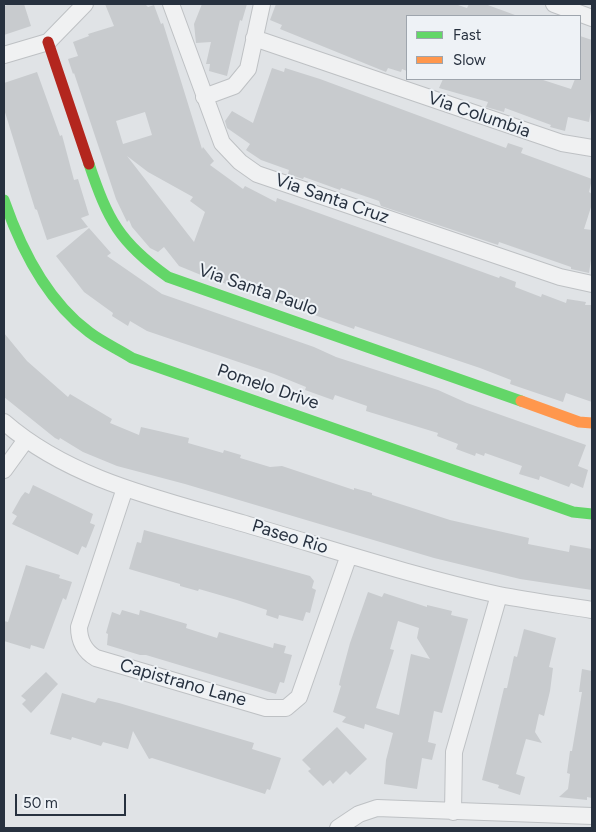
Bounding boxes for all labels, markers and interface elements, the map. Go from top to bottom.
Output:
legend [406,15,581,80]
text: Fast [453,26,481,44]
text: Slow [453,51,486,69]
street label: Via Columbia [425,87,533,143]
street label: Via Santa Cruz [272,169,392,229]
street label: Via Santa Paulo [195,259,321,321]
street label: Pomelo Drive [214,359,322,415]
street label: Paseo Rio [249,515,331,559]
street label: Capistrano Lane [117,655,249,711]
scale bar [18,784,129,816]
text: 50 m [23,794,58,812]

